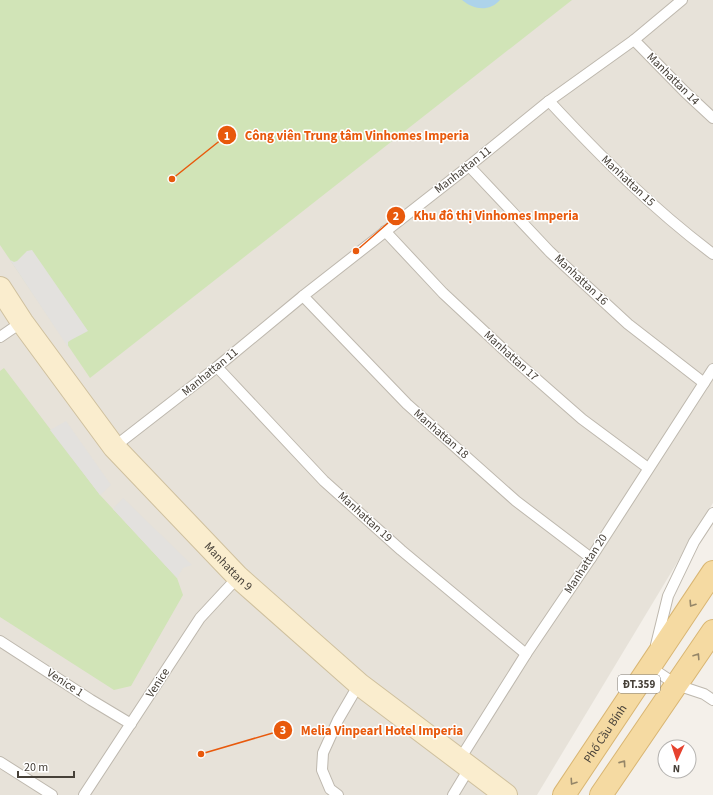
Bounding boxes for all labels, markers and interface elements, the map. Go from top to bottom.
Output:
street label: Manhattan 14 [643,49,703,109]
callout: Công viên Trung tâm Vinhomes Imperia [217,123,477,148]
text: Công viên Trung tâm Vinhomes Imperia [245,127,469,145]
text: 1 [224,128,230,145]
street label: Manhattan 11 [431,142,495,198]
street label: Manhattan 15 [597,151,659,211]
callout: Khu đô thị Vinhomes Imperia [386,203,587,228]
text: Khu đô thị Vinhomes Imperia [413,207,579,225]
text: 2 [393,208,399,225]
street label: Manhattan 16 [550,250,612,310]
street label: Manhattan 17 [480,327,542,385]
street label: Manhattan 11 [178,344,242,400]
street label: Manhattan 18 [410,405,472,463]
street label: Manhattan 19 [334,488,396,546]
street label: Manhattan 20 [560,531,612,597]
street label: Manhattan 9 [200,538,256,595]
one-way arrow [689,600,696,607]
one-way arrow [692,653,699,660]
street label: Venice 1 [43,665,87,701]
street label: Venice [142,665,174,701]
road number: ĐT.359 [618,675,660,693]
street label: Phố Cầu Bính [579,701,631,766]
callout: Melia Vinpearl Hotel Imperia [273,718,471,743]
text: 3 [280,722,286,739]
text: Melia Vinpearl Hotel Imperia [301,722,463,740]
north arrow [657,739,697,779]
scale bar [18,753,74,779]
text: 20 m [24,759,48,776]
one-way arrow [618,760,626,767]
text: N [672,761,681,776]
one-way arrow [570,778,578,785]

